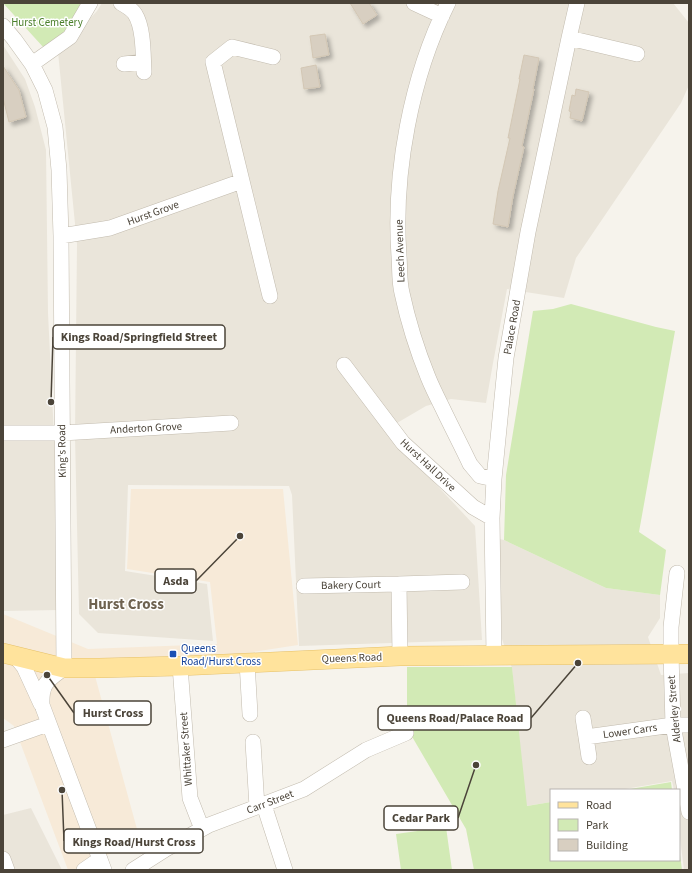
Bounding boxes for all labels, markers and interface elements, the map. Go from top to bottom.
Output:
park label: Hurst Cemetery [11,15,83,30]
street label: Hurst Grove [125,196,182,229]
street label: Leech Avenue [391,219,409,283]
street label: Palace Road [500,298,524,356]
callout: Kings Road/Springfield Street [53,325,225,349]
text: Kings Road/Springfield Street [61,329,218,346]
street label: Anderton Grove [110,419,183,437]
street label: King's Road [54,424,70,478]
street label: Hurst Hall Drive [397,435,460,495]
callout: Asda [155,569,196,593]
text: Asda [162,573,189,590]
street label: Bakery Court [321,577,381,593]
district label: Hurst Cross [88,594,164,615]
place label: Queens Road/Hurst Cross [181,641,261,669]
marker: Queens Road/Hurst Cross [168,649,178,659]
street label: Queens Road [321,649,383,667]
street label: Alderley Street [664,675,684,743]
callout: Hurst Cross [74,701,151,725]
text: Hurst Cross [83,705,143,722]
callout: Queens Road/Palace Road [378,706,531,730]
text: Queens Road/Palace Road [387,710,524,727]
street label: Whittaker Street [176,711,196,787]
street label: Lower Carrs [602,720,658,742]
street label: Carr Street [244,786,296,818]
legend [550,789,680,861]
text: Road [586,797,612,814]
callout: Cedar Park [384,806,458,830]
text: Cedar Park [392,810,450,827]
text: Park [586,817,608,834]
callout: Kings Road/Hurst Cross [64,829,203,853]
text: Kings Road/Hurst Cross [72,834,196,851]
text: Building [586,837,628,854]

